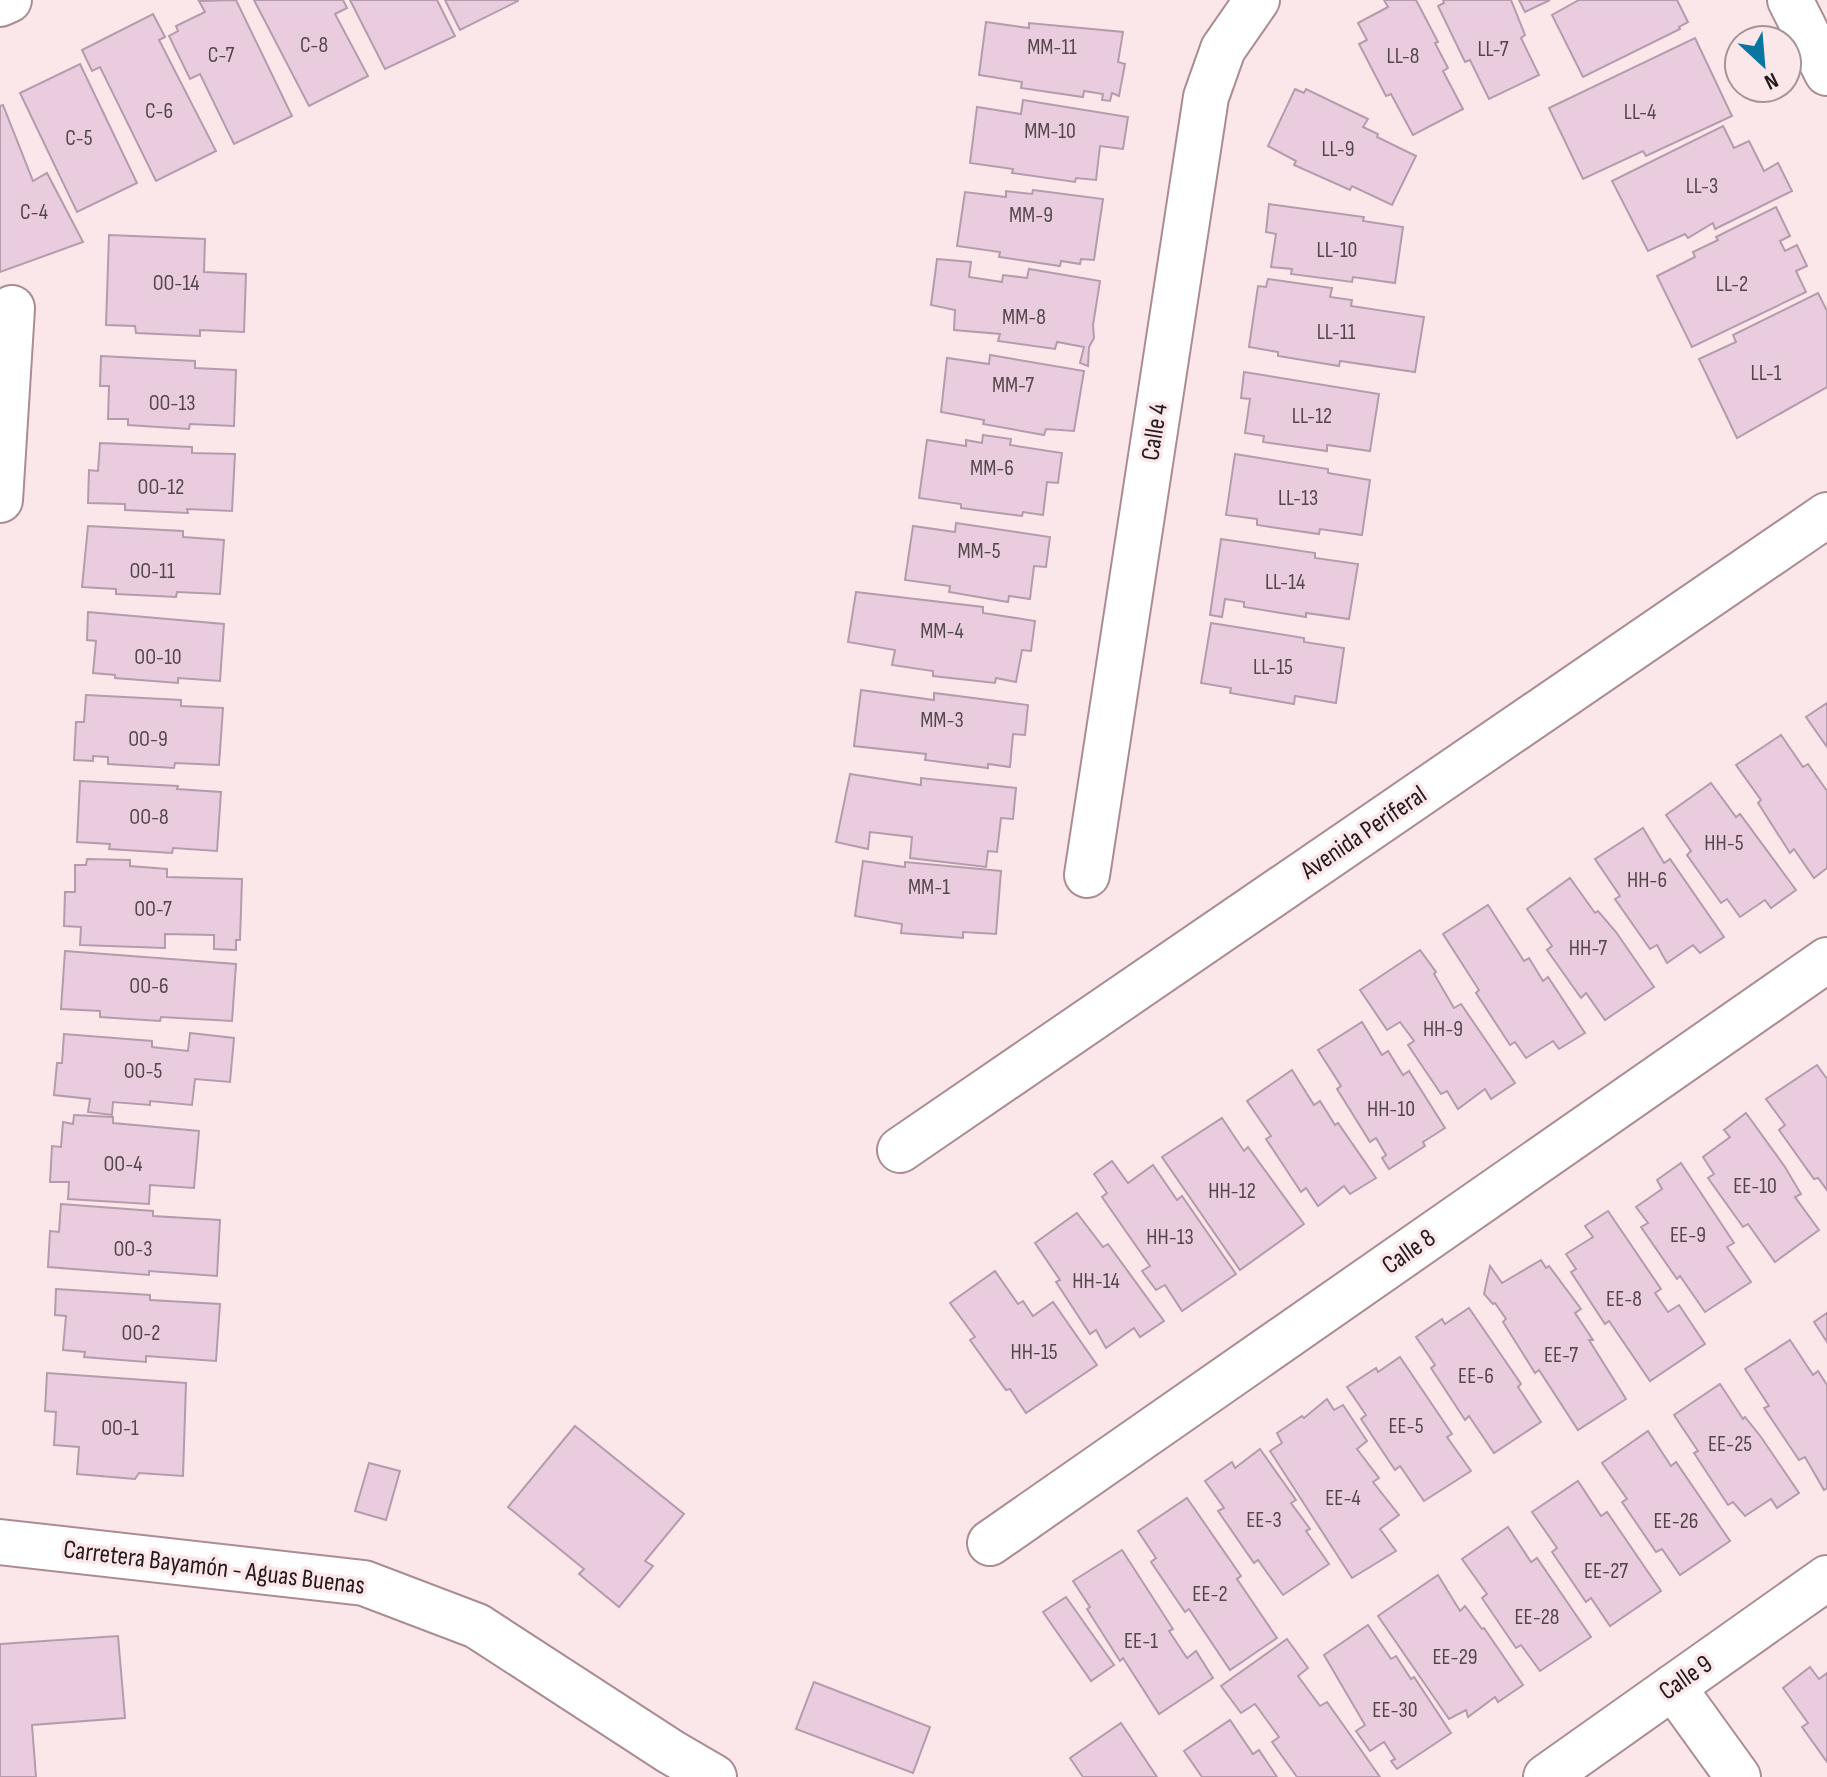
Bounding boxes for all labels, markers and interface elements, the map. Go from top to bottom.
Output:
north arrow [1723,24,1803,104]
house number: C-8 [300,32,328,59]
house number: MM-11 [1027,34,1077,61]
house number: LL-7 [1477,36,1509,63]
house number: C-7 [208,42,234,69]
house number: LL-8 [1387,43,1419,70]
text: N [1760,66,1782,95]
house number: C-6 [145,98,173,125]
house number: LL-4 [1624,99,1656,126]
house number: MM-10 [1024,118,1076,145]
house number: C-5 [65,125,93,152]
house number: LL-9 [1321,136,1355,163]
house number: LL-3 [1686,173,1718,200]
house number: C-4 [20,199,48,226]
house number: MM-9 [1009,202,1053,229]
house number: LL-10 [1317,237,1357,264]
house number: OO-14 [153,270,199,297]
house number: LL-2 [1716,271,1748,298]
house number: MM-8 [1002,304,1046,331]
house number: LL-11 [1317,319,1356,346]
house number: LL-1 [1751,360,1782,387]
house number: MM-7 [992,372,1034,399]
house number: OO-13 [149,390,195,417]
street label: Calle 4 [1135,401,1175,463]
house number: LL-12 [1292,403,1332,430]
house number: MM-6 [970,455,1014,482]
house number: OO-12 [138,474,184,501]
house number: LL-13 [1278,485,1318,512]
house number: MM-5 [957,538,1001,565]
house number: OO-11 [129,558,175,585]
house number: LL-14 [1265,569,1305,596]
house number: MM-4 [920,618,964,645]
house number: OO-10 [134,644,182,671]
house number: LL-15 [1253,654,1293,681]
house number: MM-3 [920,707,964,734]
house number: OO-9 [128,726,168,753]
street label: Avenida Periferal [1294,780,1433,887]
house number: OO-8 [129,804,169,831]
house number: HH-5 [1704,830,1744,857]
house number: HH-6 [1627,867,1667,894]
house number: MM-1 [908,874,950,901]
house number: OO-7 [134,896,172,923]
house number: HH-7 [1569,935,1607,962]
house number: OO-6 [129,973,169,1000]
house number: HH-9 [1423,1016,1463,1043]
house number: OO-5 [124,1058,162,1085]
house number: HH-10 [1367,1096,1415,1123]
house number: OO-4 [104,1151,142,1178]
house number: EE-10 [1733,1173,1777,1200]
house number: HH-12 [1208,1178,1256,1205]
house number: EE-9 [1670,1222,1706,1249]
street label: Calle 8 [1376,1223,1442,1281]
house number: HH-13 [1146,1224,1194,1251]
house number: OO-3 [113,1236,153,1263]
house number: HH-14 [1072,1268,1120,1295]
house number: EE-8 [1606,1286,1642,1313]
house number: OO-2 [122,1320,160,1347]
house number: HH-15 [1011,1339,1058,1366]
house number: EE-7 [1544,1342,1578,1369]
house number: EE-6 [1458,1363,1494,1390]
house number: EE-5 [1388,1413,1424,1440]
house number: OO-1 [101,1415,139,1442]
house number: EE-25 [1708,1431,1752,1458]
house number: EE-4 [1325,1485,1361,1512]
house number: EE-3 [1246,1507,1282,1534]
house number: EE-26 [1654,1508,1698,1535]
street label: Carretera Bayamón - Aguas Buenas [61,1534,367,1602]
house number: EE-27 [1584,1558,1628,1585]
house number: EE-2 [1192,1581,1228,1608]
house number: EE-28 [1515,1604,1559,1631]
house number: EE-1 [1124,1628,1158,1655]
house number: EE-29 [1432,1644,1478,1671]
street label: Calle 9 [1653,1649,1719,1707]
house number: EE-30 [1372,1697,1418,1724]

